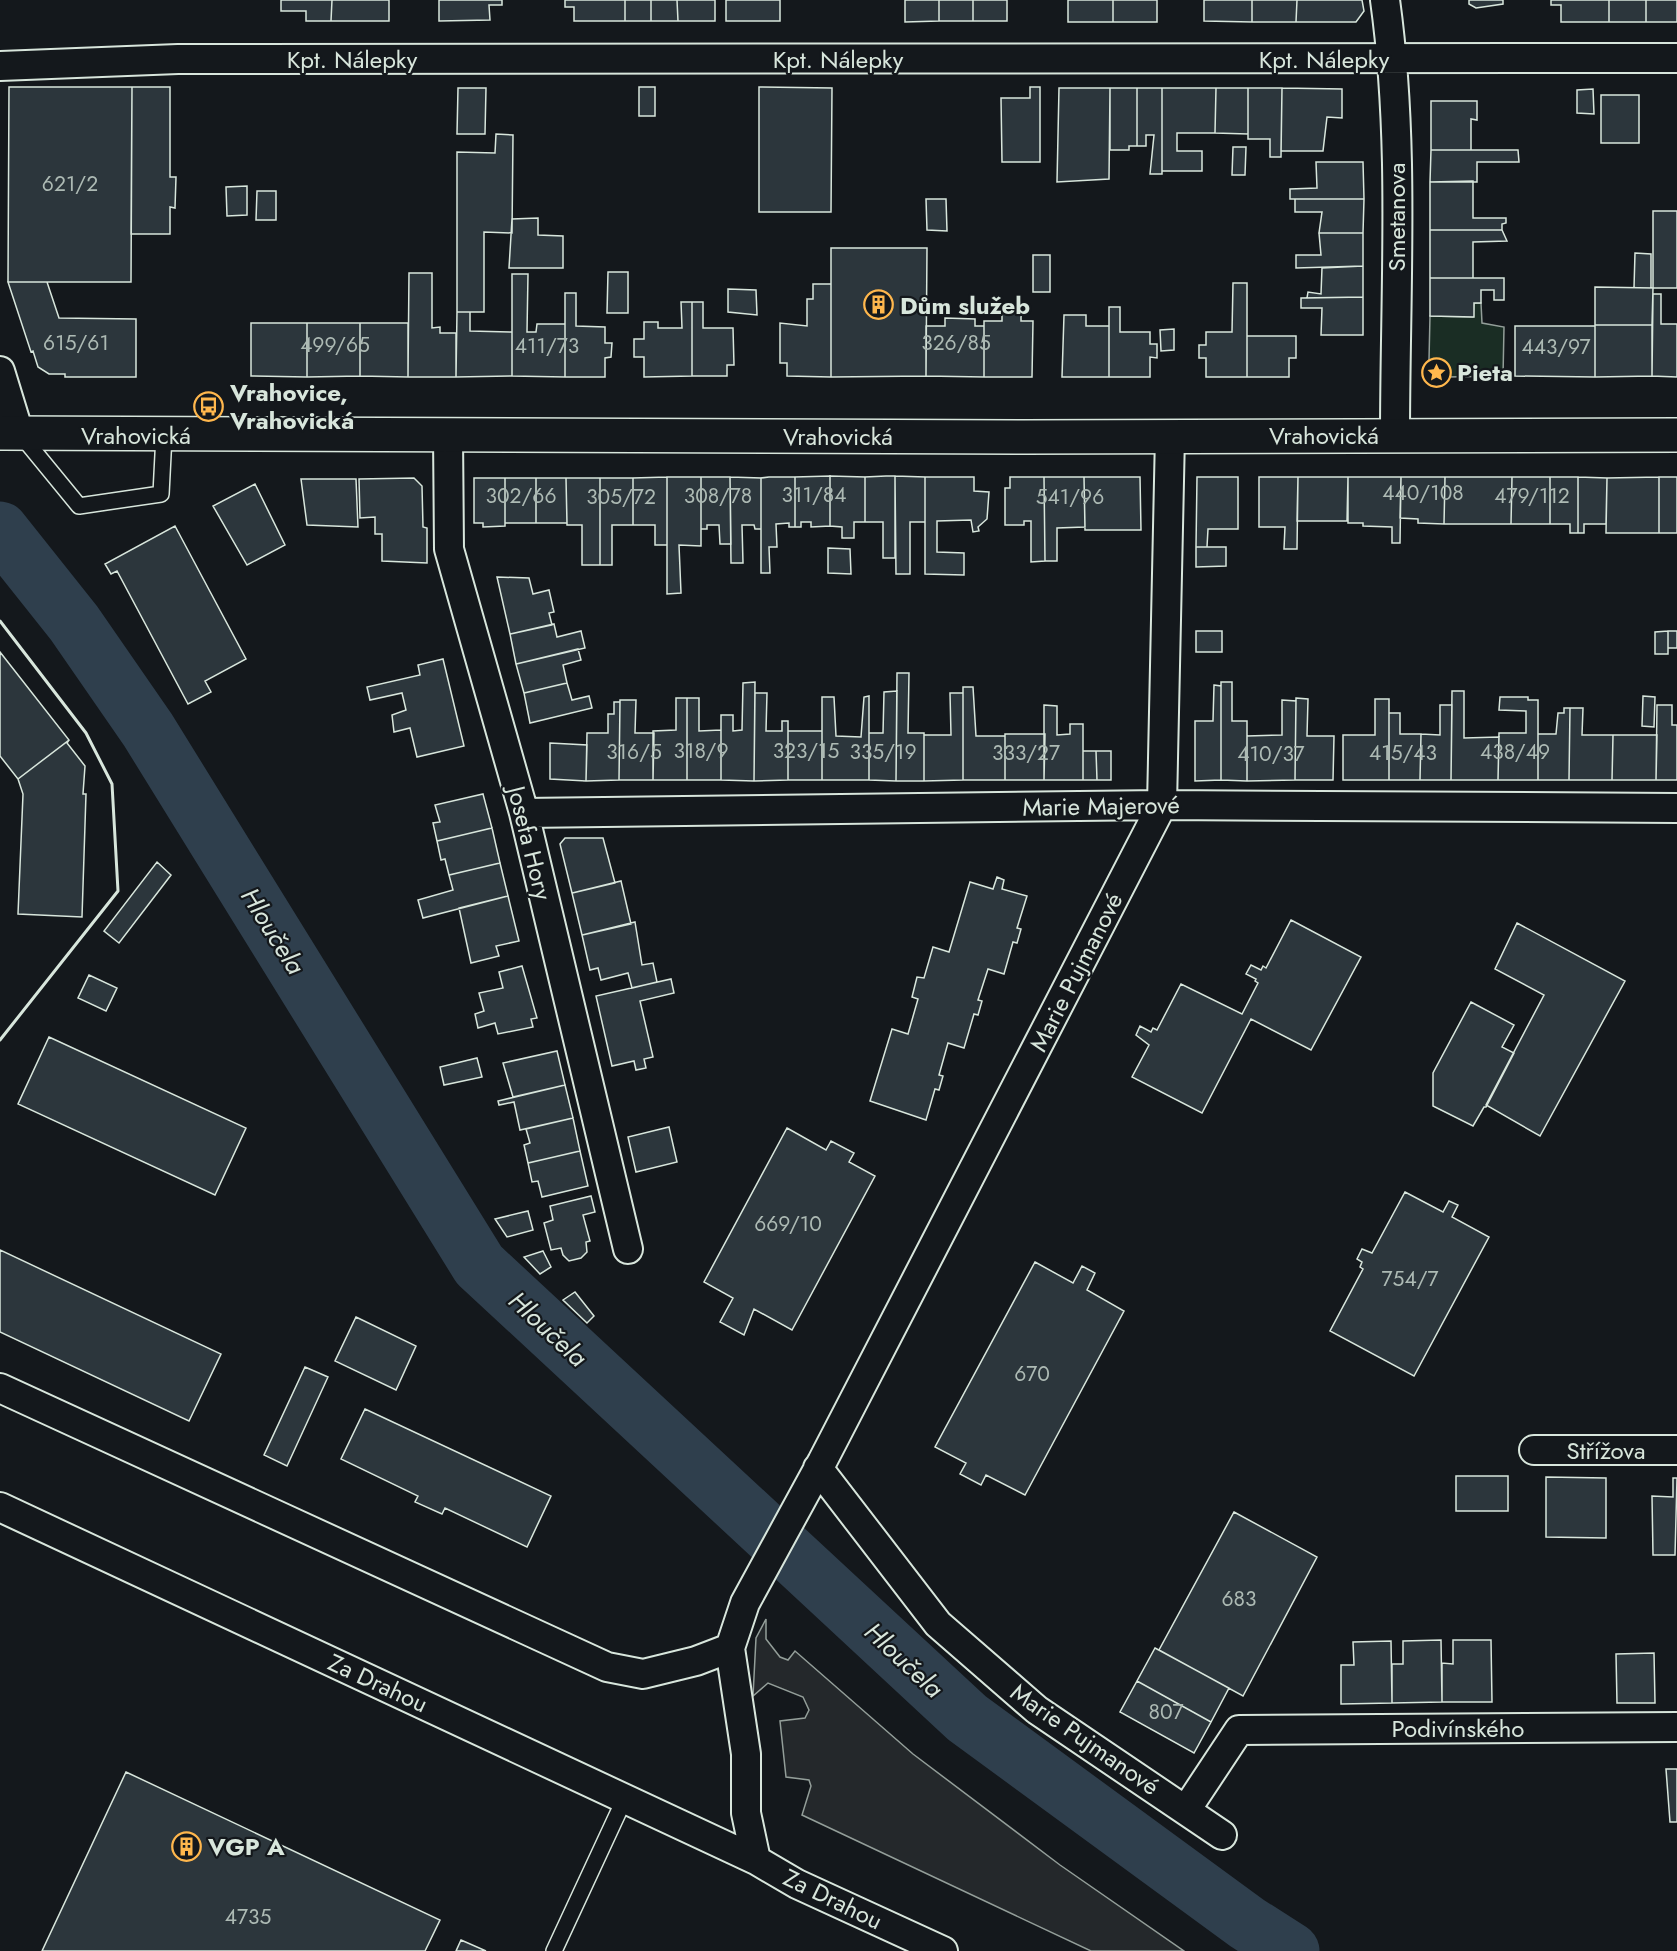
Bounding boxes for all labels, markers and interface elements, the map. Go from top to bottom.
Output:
street label: Kpt. Nálepky [287,42,418,77]
street label: Kpt. Nálepky [773,42,904,77]
street label: Kpt. Nálepky [1259,42,1390,77]
street label: Smetanova [1379,163,1414,271]
house number: 621/2 [42,169,98,199]
place label: Dům služeb [900,288,1030,323]
building icon: Dům služeb [863,289,895,321]
house number: 615/61 [43,328,109,358]
house number: 326/85 [921,328,991,358]
house number: 499/65 [300,330,370,360]
house number: 411/73 [515,331,579,361]
house number: 443/97 [1522,332,1590,362]
place label: Pieta [1457,355,1513,390]
place icon: Pieta [1420,356,1452,388]
place label: Vrahovice, Vrahovická [229,375,354,438]
bus stop icon: Vrahovice, Vrahovická [193,390,225,422]
street label: Vrahovická [81,418,191,453]
street label: Vrahovická [1269,418,1379,453]
street label: Vrahovická [783,419,893,454]
house number: 440/108 [1382,478,1464,508]
house number: 311/84 [782,480,846,510]
house number: 302/66 [485,481,557,511]
house number: 308/78 [684,481,752,511]
house number: 479/112 [1494,481,1570,511]
house number: 305/72 [586,482,656,512]
house number: 541/96 [1036,482,1104,512]
house number: 318/9 [674,736,728,766]
house number: 323/15 [773,736,839,766]
house number: 316/5 [606,737,662,767]
house number: 335/19 [849,737,917,767]
house number: 438/49 [1480,737,1550,767]
house number: 333/27 [992,738,1060,768]
house number: 415/43 [1369,738,1437,768]
house number: 410/37 [1237,739,1305,769]
street label: Josefa Hory [498,779,561,904]
street label: Marie Majerové [1022,787,1180,825]
water label: Hloučela [231,880,315,982]
street label: Marie Pujmanové [1021,886,1131,1058]
house number: 669/10 [754,1209,822,1239]
house number: 754/7 [1382,1264,1438,1294]
water label: Hloučela [500,1282,597,1376]
house number: 670 [1014,1359,1050,1389]
street label: Střížova [1567,1433,1645,1468]
house number: 683 [1221,1584,1257,1614]
water label: Hloučela [856,1613,953,1707]
street label: Za Drahou [322,1645,434,1721]
street label: Marie Pujmanové [1004,1675,1166,1803]
house number: 807 [1148,1697,1184,1727]
street label: Podivínského [1392,1711,1524,1746]
place label: VGP A [207,1829,285,1864]
building icon: VGP A [171,1830,203,1862]
street label: Za Drahou [778,1860,888,1938]
house number: 4735 [225,1902,271,1932]

